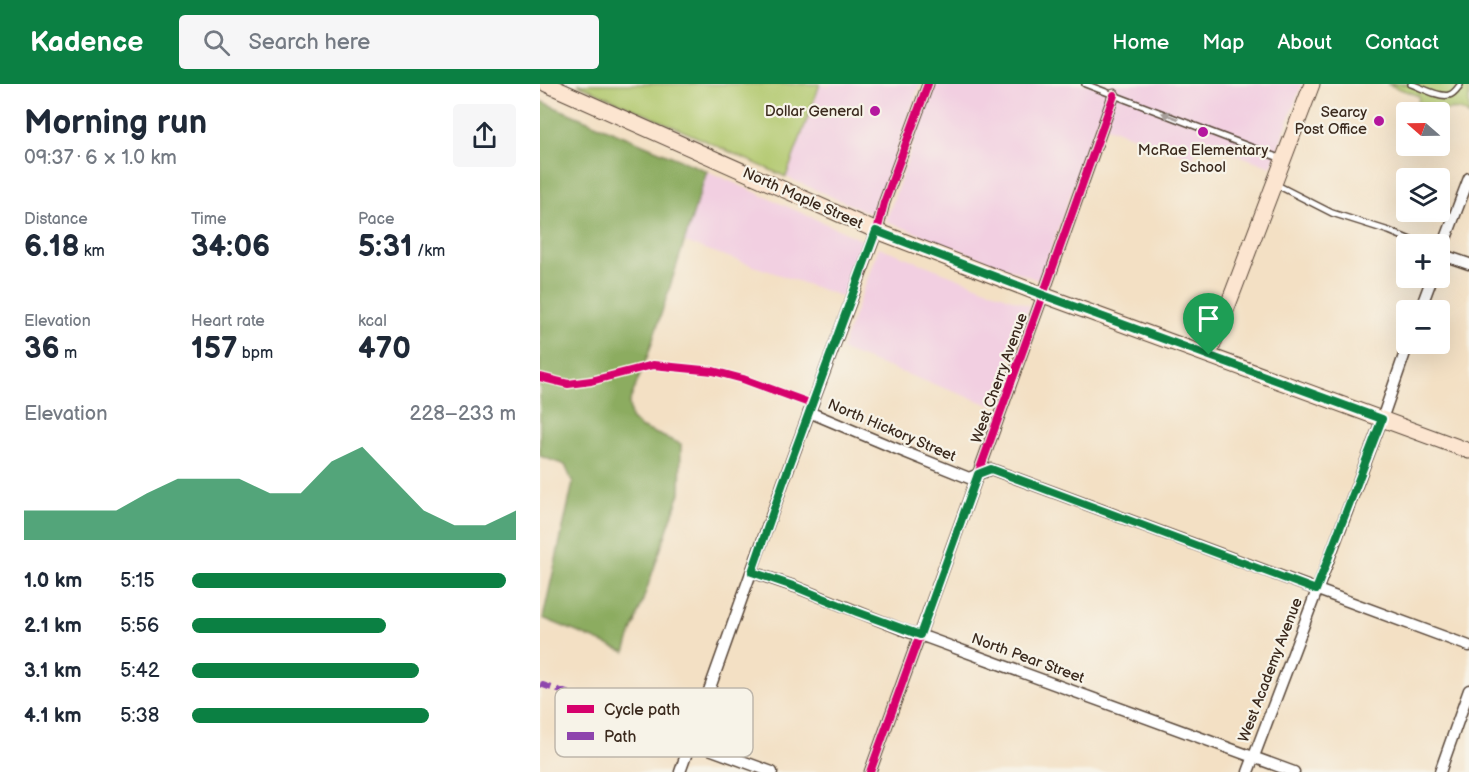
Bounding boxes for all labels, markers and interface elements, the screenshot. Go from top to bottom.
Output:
search box [179,15,599,69]
text: Kadence [30,26,143,59]
icon: search [200,26,233,59]
text: Search here [248,29,370,56]
text: Home [1112,30,1169,55]
text: Map [1202,30,1244,55]
text: About [1277,30,1332,55]
text: Contact [1365,30,1439,55]
place label: Dollar General [765,102,863,121]
north arrow [1396,102,1450,156]
map controls [1396,102,1450,354]
text: Morning run [24,103,207,143]
place label: Searcy Post Office [1295,103,1367,139]
button: share [453,104,516,167]
marker: Dollar General [868,104,882,118]
one-way arrow [1161,111,1179,120]
marker: Searcy Post Office [1372,114,1386,128]
marker: McRae Elementary School [1196,125,1210,139]
place label: McRae Elementary School [1138,141,1268,177]
text: 09:37 · 6 × 1.0 km [24,146,177,170]
street label: North Maple Street [740,163,866,234]
button: layers [1396,168,1450,222]
text: Distance [24,210,88,229]
text: Time [191,210,226,229]
text: Pace [358,210,394,229]
text: 6.18 [24,229,79,265]
text: 34:06 [191,229,270,265]
text: 5:31 [358,229,413,265]
button: + [1396,234,1450,288]
text: km [79,242,105,261]
text: /km [413,242,445,261]
pin [1183,293,1234,355]
button: − [1396,300,1450,354]
icon: arrive [1192,302,1225,335]
street label: West Cherry Avenue [967,310,1032,446]
text: Elevation [24,312,91,331]
text: Heart rate [191,312,265,331]
text: kcal [358,312,387,331]
text: 36 [24,331,60,367]
text: 157 [191,331,238,367]
text: 470 [358,331,411,367]
text: m [60,344,77,363]
text: bpm [238,344,273,363]
street label: North Hickory Street [825,395,959,466]
text: Elevation [24,402,107,426]
text: 228–233 m [410,402,516,426]
text: 1.0 km [24,569,82,593]
text: 5:15 [120,569,155,593]
street label: West Academy Avenue [1234,595,1307,745]
text: 2.1 km [24,614,82,638]
text: 5:56 [120,614,159,638]
street label: North Pear Street [969,629,1087,688]
text: 3.1 km [24,659,81,683]
text: 5:42 [120,659,160,683]
legend [555,688,753,757]
text: Cycle path [604,701,680,720]
text: 4.1 km [24,704,82,728]
text: 5:38 [120,704,159,728]
text: Path [604,728,636,747]

